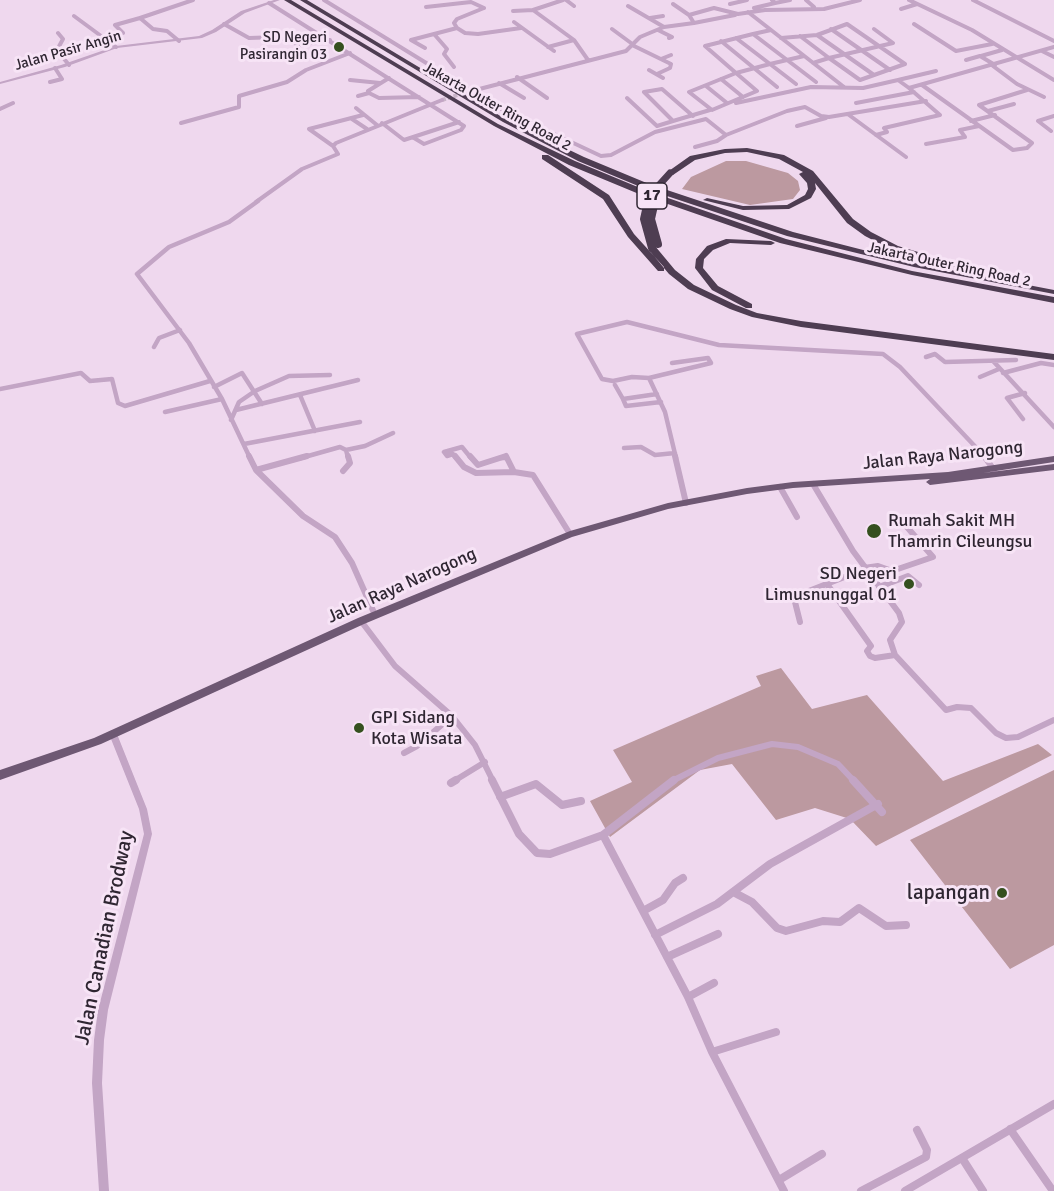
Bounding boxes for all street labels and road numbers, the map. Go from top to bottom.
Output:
street label: Jalan Pasir Angin [13,27,123,75]
street label: Jakarta Outer Ring Road 2 [420,59,574,155]
road number: 17 [637,183,667,209]
street label: Jakarta Outer Ring Road 2 [866,239,1032,291]
street label: Jalan Raya Narogong [862,437,1024,475]
street label: Jalan Raya Narogong [324,543,480,629]
street label: Jalan Canadian Brodway [70,829,140,1047]

